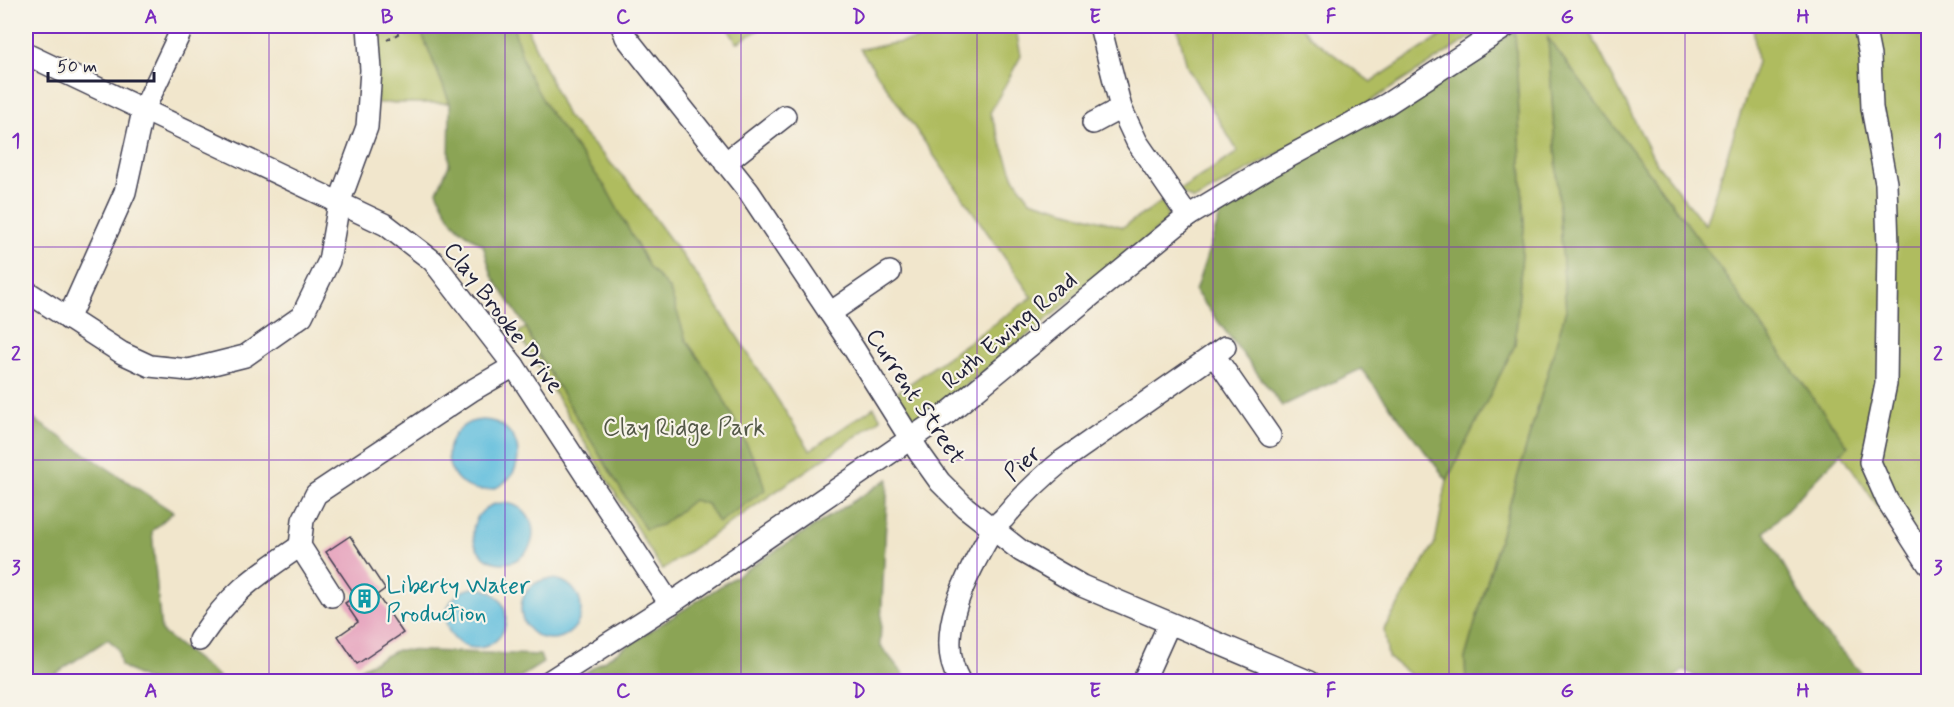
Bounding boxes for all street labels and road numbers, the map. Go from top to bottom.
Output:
street label: Clay Brooke Drive [436,236,570,400]
street label: Ruth Ewing Road [936,265,1085,398]
street label: Current Street [858,323,972,471]
street label: Pier [998,439,1048,489]

